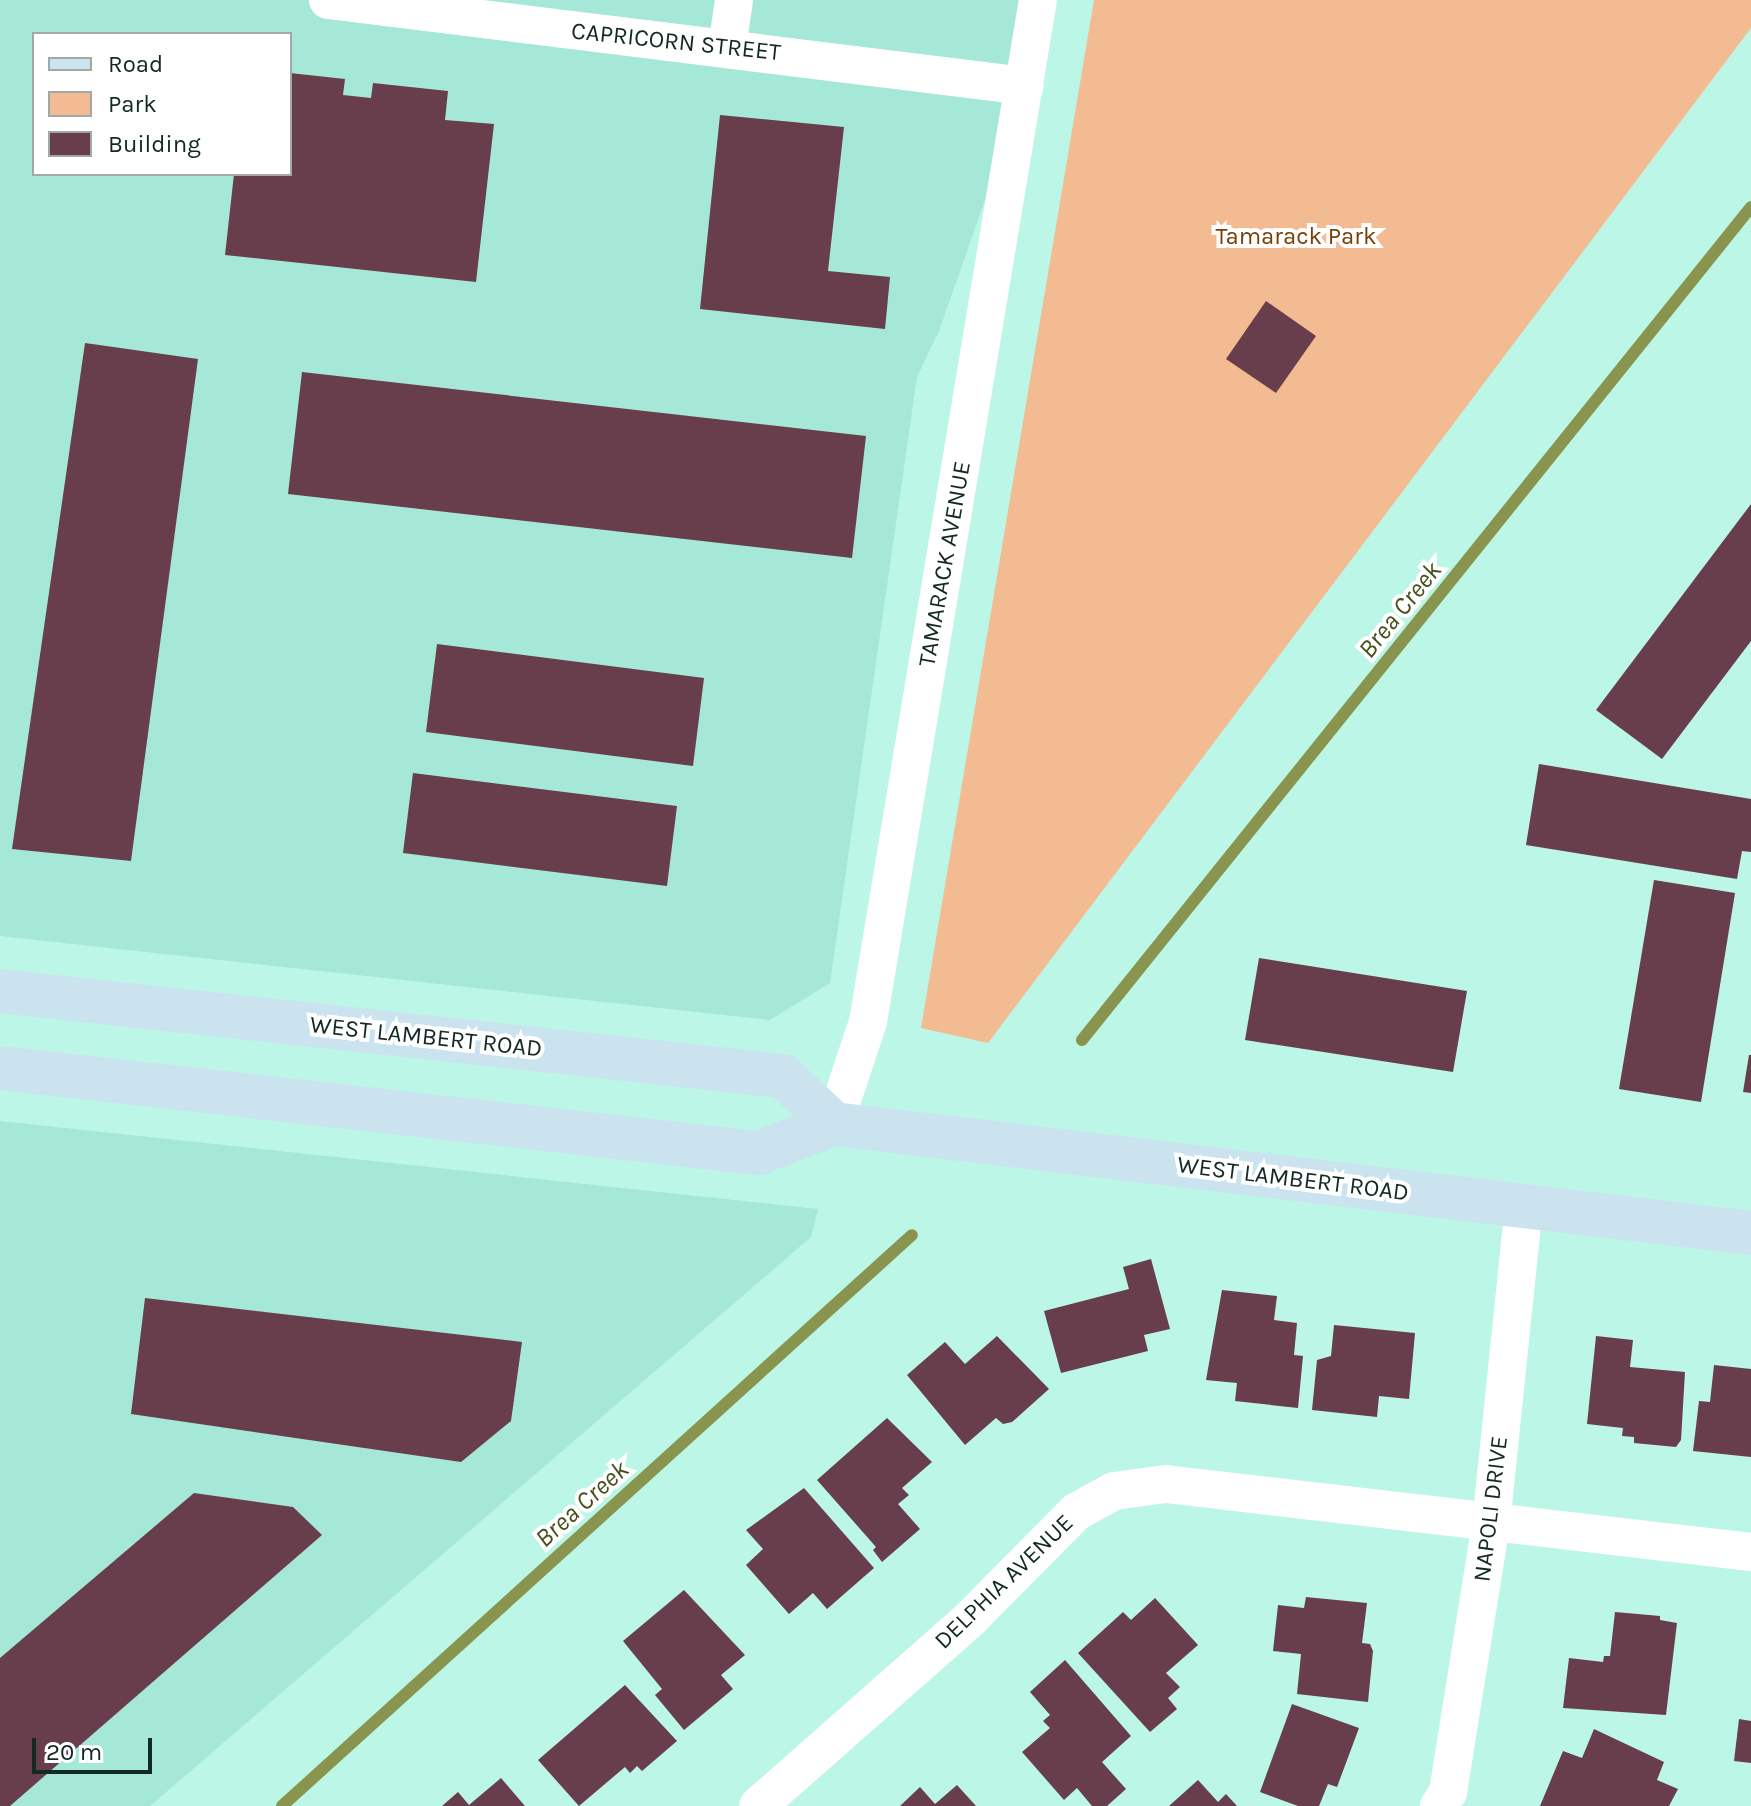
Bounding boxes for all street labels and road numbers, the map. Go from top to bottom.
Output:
street label: CAPRICORN STREET [570,17,782,67]
street label: TAMARACK AVENUE [913,459,977,669]
street label: WEST LAMBERT ROAD [309,1010,543,1064]
street label: WEST LAMBERT ROAD [1176,1151,1410,1207]
street label: NAPOLI DRIVE [1468,1434,1514,1584]
street label: DELPHIA AVENUE [929,1509,1079,1655]

